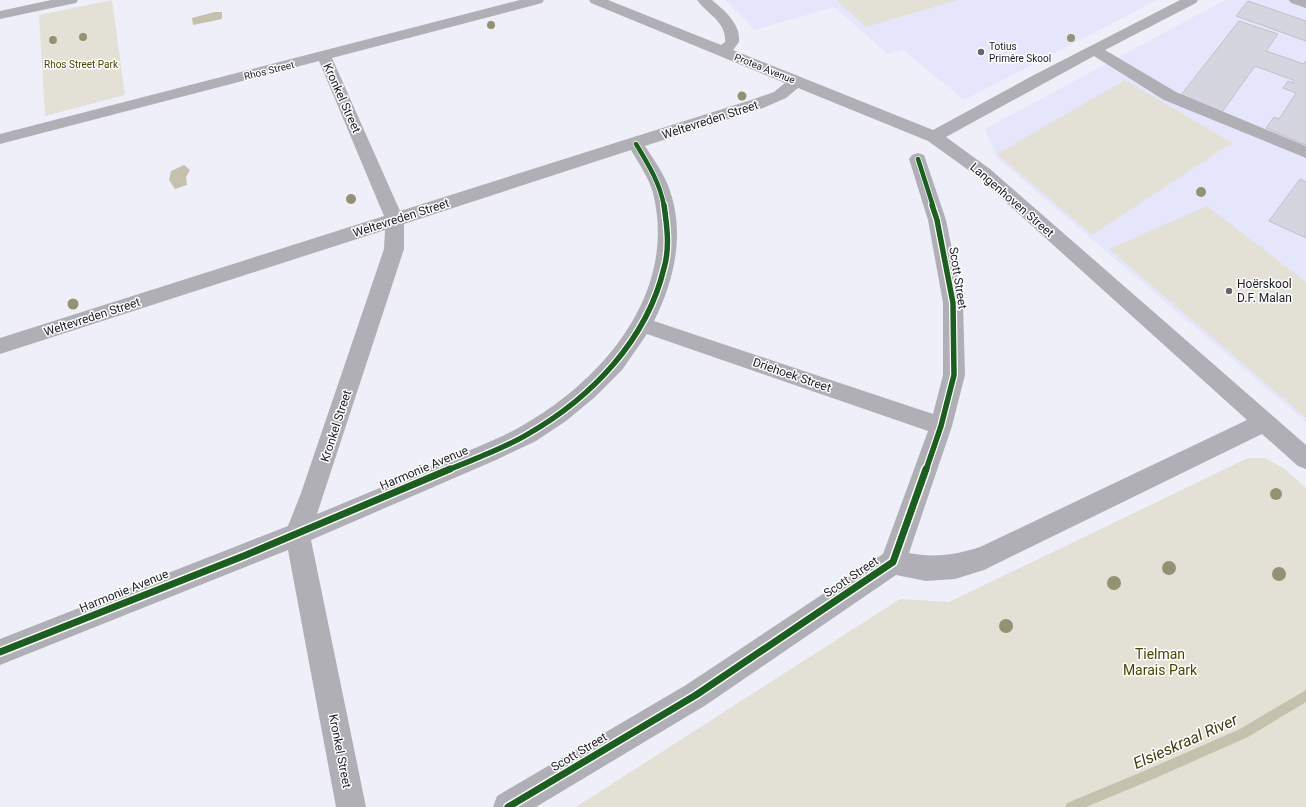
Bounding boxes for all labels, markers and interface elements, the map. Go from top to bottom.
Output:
place label: Totius Primêre Skool [989,41,1051,64]
marker: Totius Primêre Skool [976,47,986,57]
street label: Protea Avenue [733,51,797,86]
park label: Rhos Street Park [44,59,119,70]
street label: Rhos Street [243,59,295,82]
street label: Kronkel Street [320,61,364,135]
street label: Weltevreden Street [660,98,760,142]
street label: Langenhoven Street [967,160,1057,240]
street label: Weltevreden Street [351,196,451,240]
street label: Scott Street [946,246,970,310]
place label: Hoërskool D.F. Malan [1237,277,1292,305]
marker: Hoërskool D.F. Malan [1224,286,1234,296]
street label: Weltevreden Street [42,295,142,339]
street label: Driehoek Street [751,355,833,395]
street label: Kronkel Street [318,388,354,464]
street label: Harmonie Avenue [378,443,470,493]
street label: Scott Street [821,554,881,600]
street label: Harmonie Avenue [77,567,171,615]
park label: Tielman Marais Park [1123,646,1198,678]
water label: Elsieskraal River [1130,710,1241,773]
street label: Kronkel Street [326,713,354,789]
street label: Scott Street [549,730,610,774]

